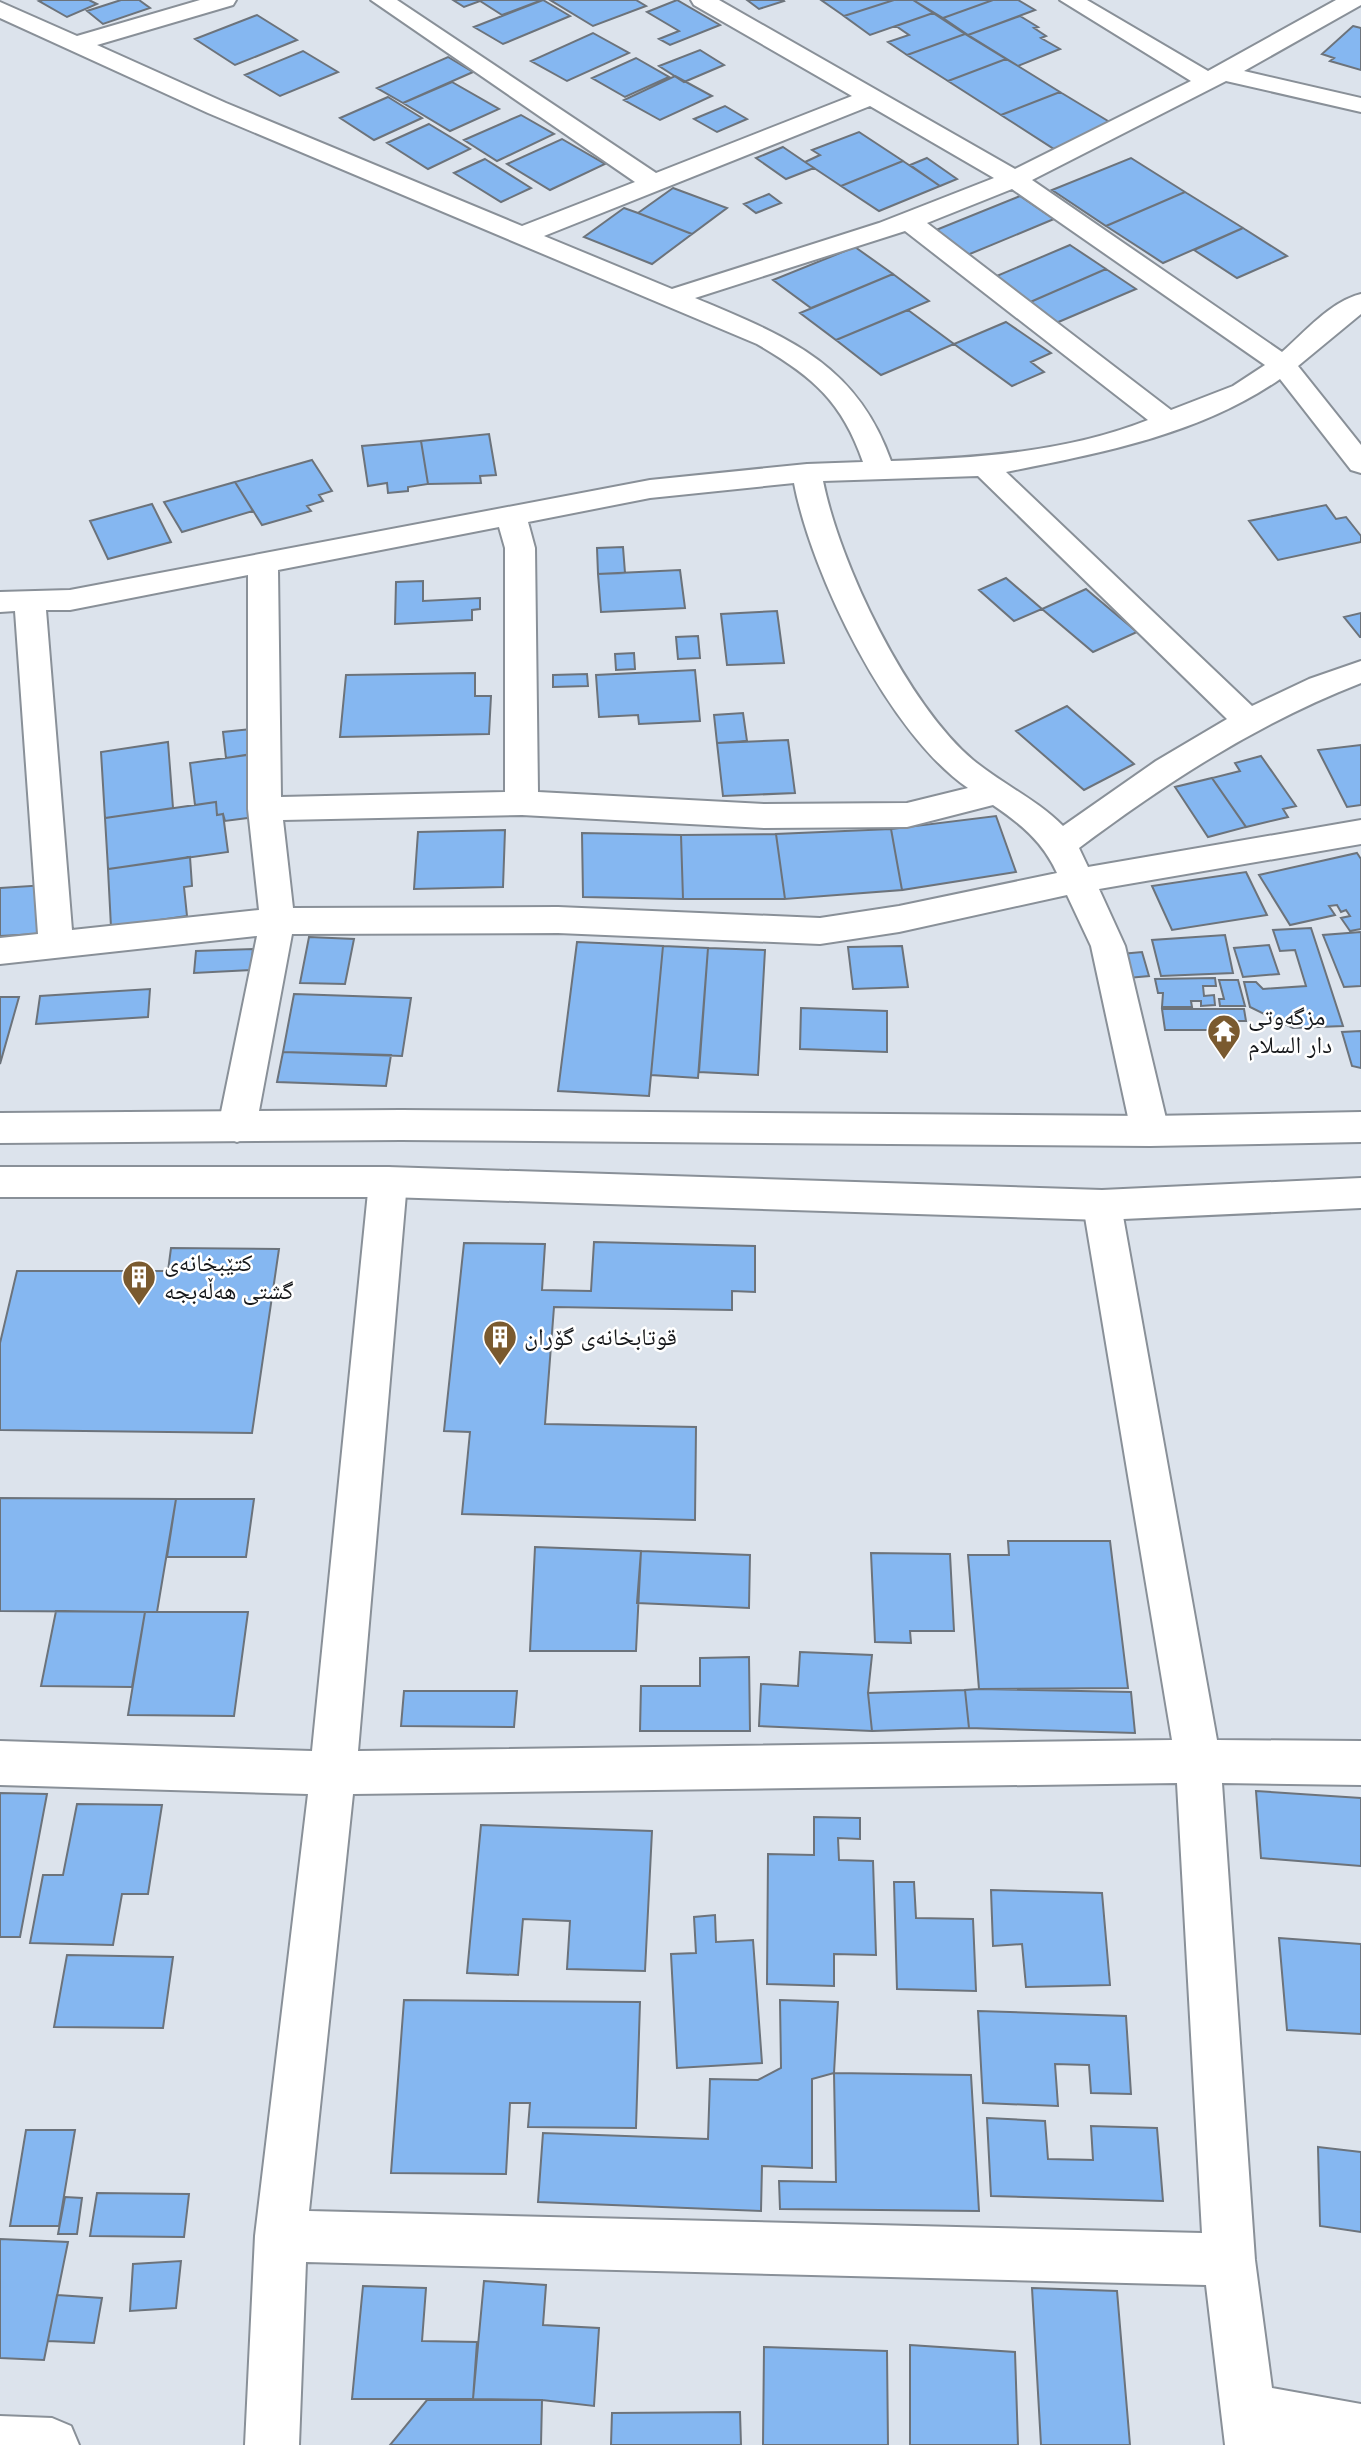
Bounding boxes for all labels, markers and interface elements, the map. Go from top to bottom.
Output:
place label: مزگەوتی دار السلام [1248,1001,1332,1061]
temple icon: مزگەوتی دار السلام [1205,1012,1243,1061]
place label: کتێبخانەی گشتی هەڵەبجە [164,1247,294,1306]
building icon: کتێبخانەی گشتی هەڵەبجە [120,1258,158,1307]
building icon: قوتابخانەی گۆران [481,1318,519,1367]
place label: قوتابخانەی گۆران [524,1321,677,1352]

